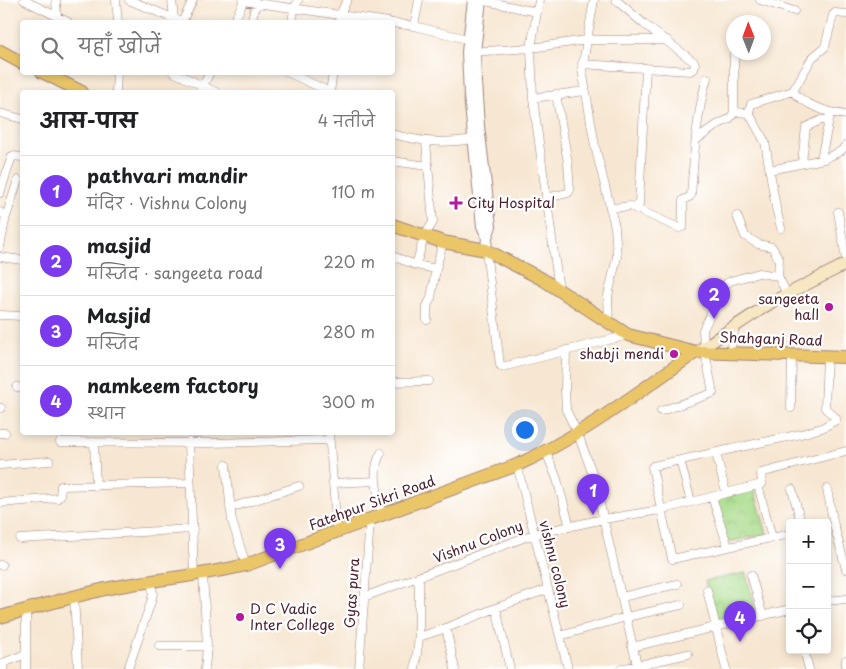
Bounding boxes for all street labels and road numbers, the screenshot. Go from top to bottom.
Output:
street label: Shahganj Road [719,326,823,351]
street label: Fatehpur Sikri Road [306,470,438,535]
street label: Vishnu Colony [430,515,526,568]
street label: vishnu colony [534,518,576,610]
street label: Gyas pura [339,557,364,629]

